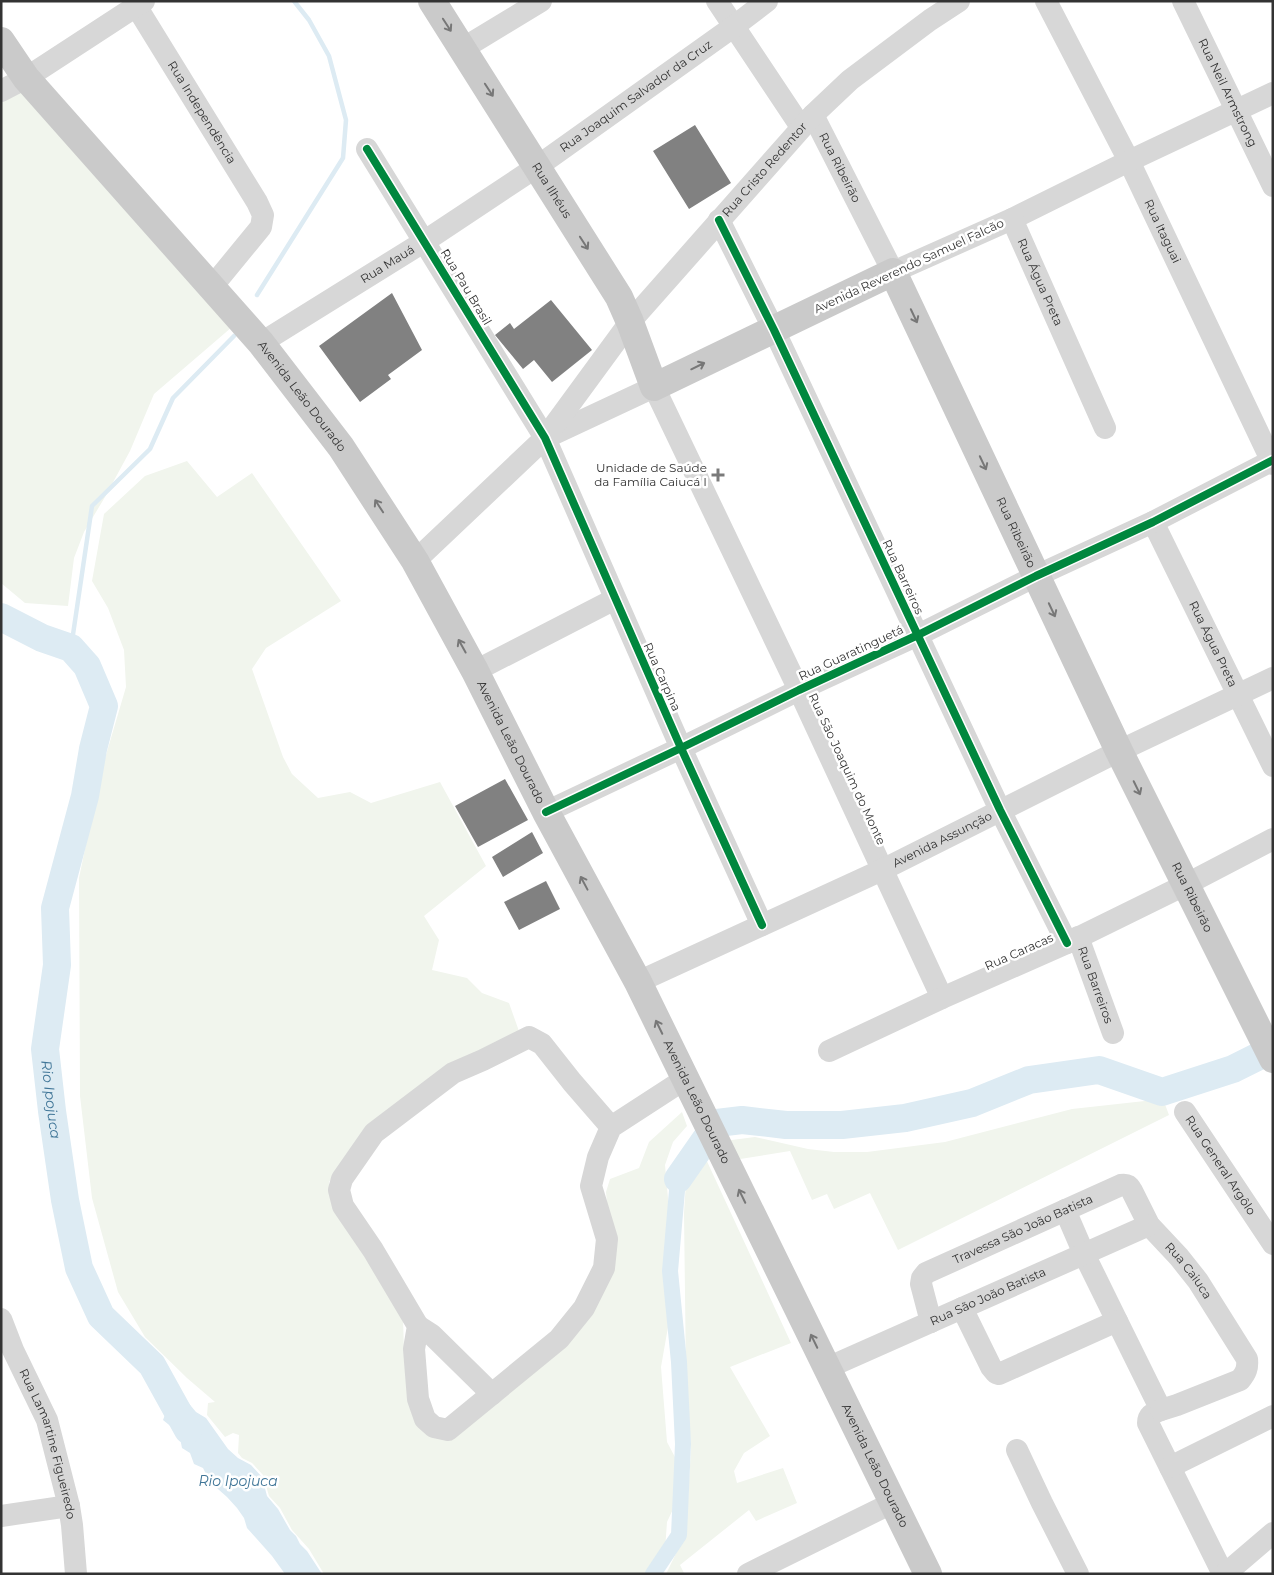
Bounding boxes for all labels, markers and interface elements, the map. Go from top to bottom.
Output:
one-way arrow [442,18,452,32]
street label: Rua Joaquim Salvador da Cruz [557,36,715,155]
street label: Rua Neil Armstrong [1195,36,1261,149]
street label: Rua Independência [165,58,240,166]
one-way arrow [484,83,494,97]
street label: Rua Cristo Redentor [718,119,810,220]
street label: Rua Ribeirão [816,130,864,205]
street label: Rua Ilhéus [529,159,575,221]
street label: Rua Itaguai [1141,197,1184,265]
street label: Avenida Reverendo Samuel Falcão [812,215,1006,316]
one-way arrow [579,236,589,250]
street label: Rua Água Preta [1015,236,1066,328]
street label: Rua Mauá [358,241,417,286]
street label: Rua Pau Brasil [438,246,495,328]
one-way arrow [909,308,919,323]
street label: Avenida Leão Dourado [255,337,350,454]
one-way arrow [690,361,705,371]
one-way arrow [978,455,988,470]
place label: Unidade de Saúde da Família Caiucá I [594,460,707,489]
marker: Unidade de Saúde da Família Caiucá I [711,468,725,482]
street label: Rua Ribeirão [993,494,1039,570]
one-way arrow [374,499,384,513]
street label: Rua Barreiros [880,537,927,617]
street label: Rua Água Preta [1186,598,1241,689]
one-way arrow [1048,602,1057,617]
street label: Rua Guaratinguetá [796,622,906,683]
one-way arrow [456,639,466,653]
street label: Rua Carpina [641,640,684,714]
street label: Avenida Leão Dourado [474,678,549,806]
street label: Rua São Joaquim do Monte [806,690,889,847]
one-way arrow [1133,780,1142,795]
street label: Avenida Assunção [890,808,994,871]
street label: Rua Ribeirão [1169,859,1216,935]
one-way arrow [579,876,589,891]
street label: Rua Caracas [982,930,1056,973]
street label: Rua Barreiros [1075,944,1117,1026]
one-way arrow [654,1020,664,1035]
street label: Avenida Leão Dourado [661,1037,734,1166]
water label: Rio Ipojuca [37,1059,65,1140]
street label: Rua General Argôlo [1182,1112,1259,1218]
one-way arrow [737,1189,746,1204]
street label: Travessa São João Batista [950,1191,1095,1267]
street label: Rua Caiuca [1162,1239,1215,1302]
street label: Rua São João Batista [927,1264,1048,1328]
one-way arrow [809,1334,819,1349]
street label: Rua Lamartine Figueiredo [16,1366,79,1520]
street label: Avenida Leão Dourado [839,1401,912,1530]
water label: Rio Ipojuca [198,1472,278,1490]

